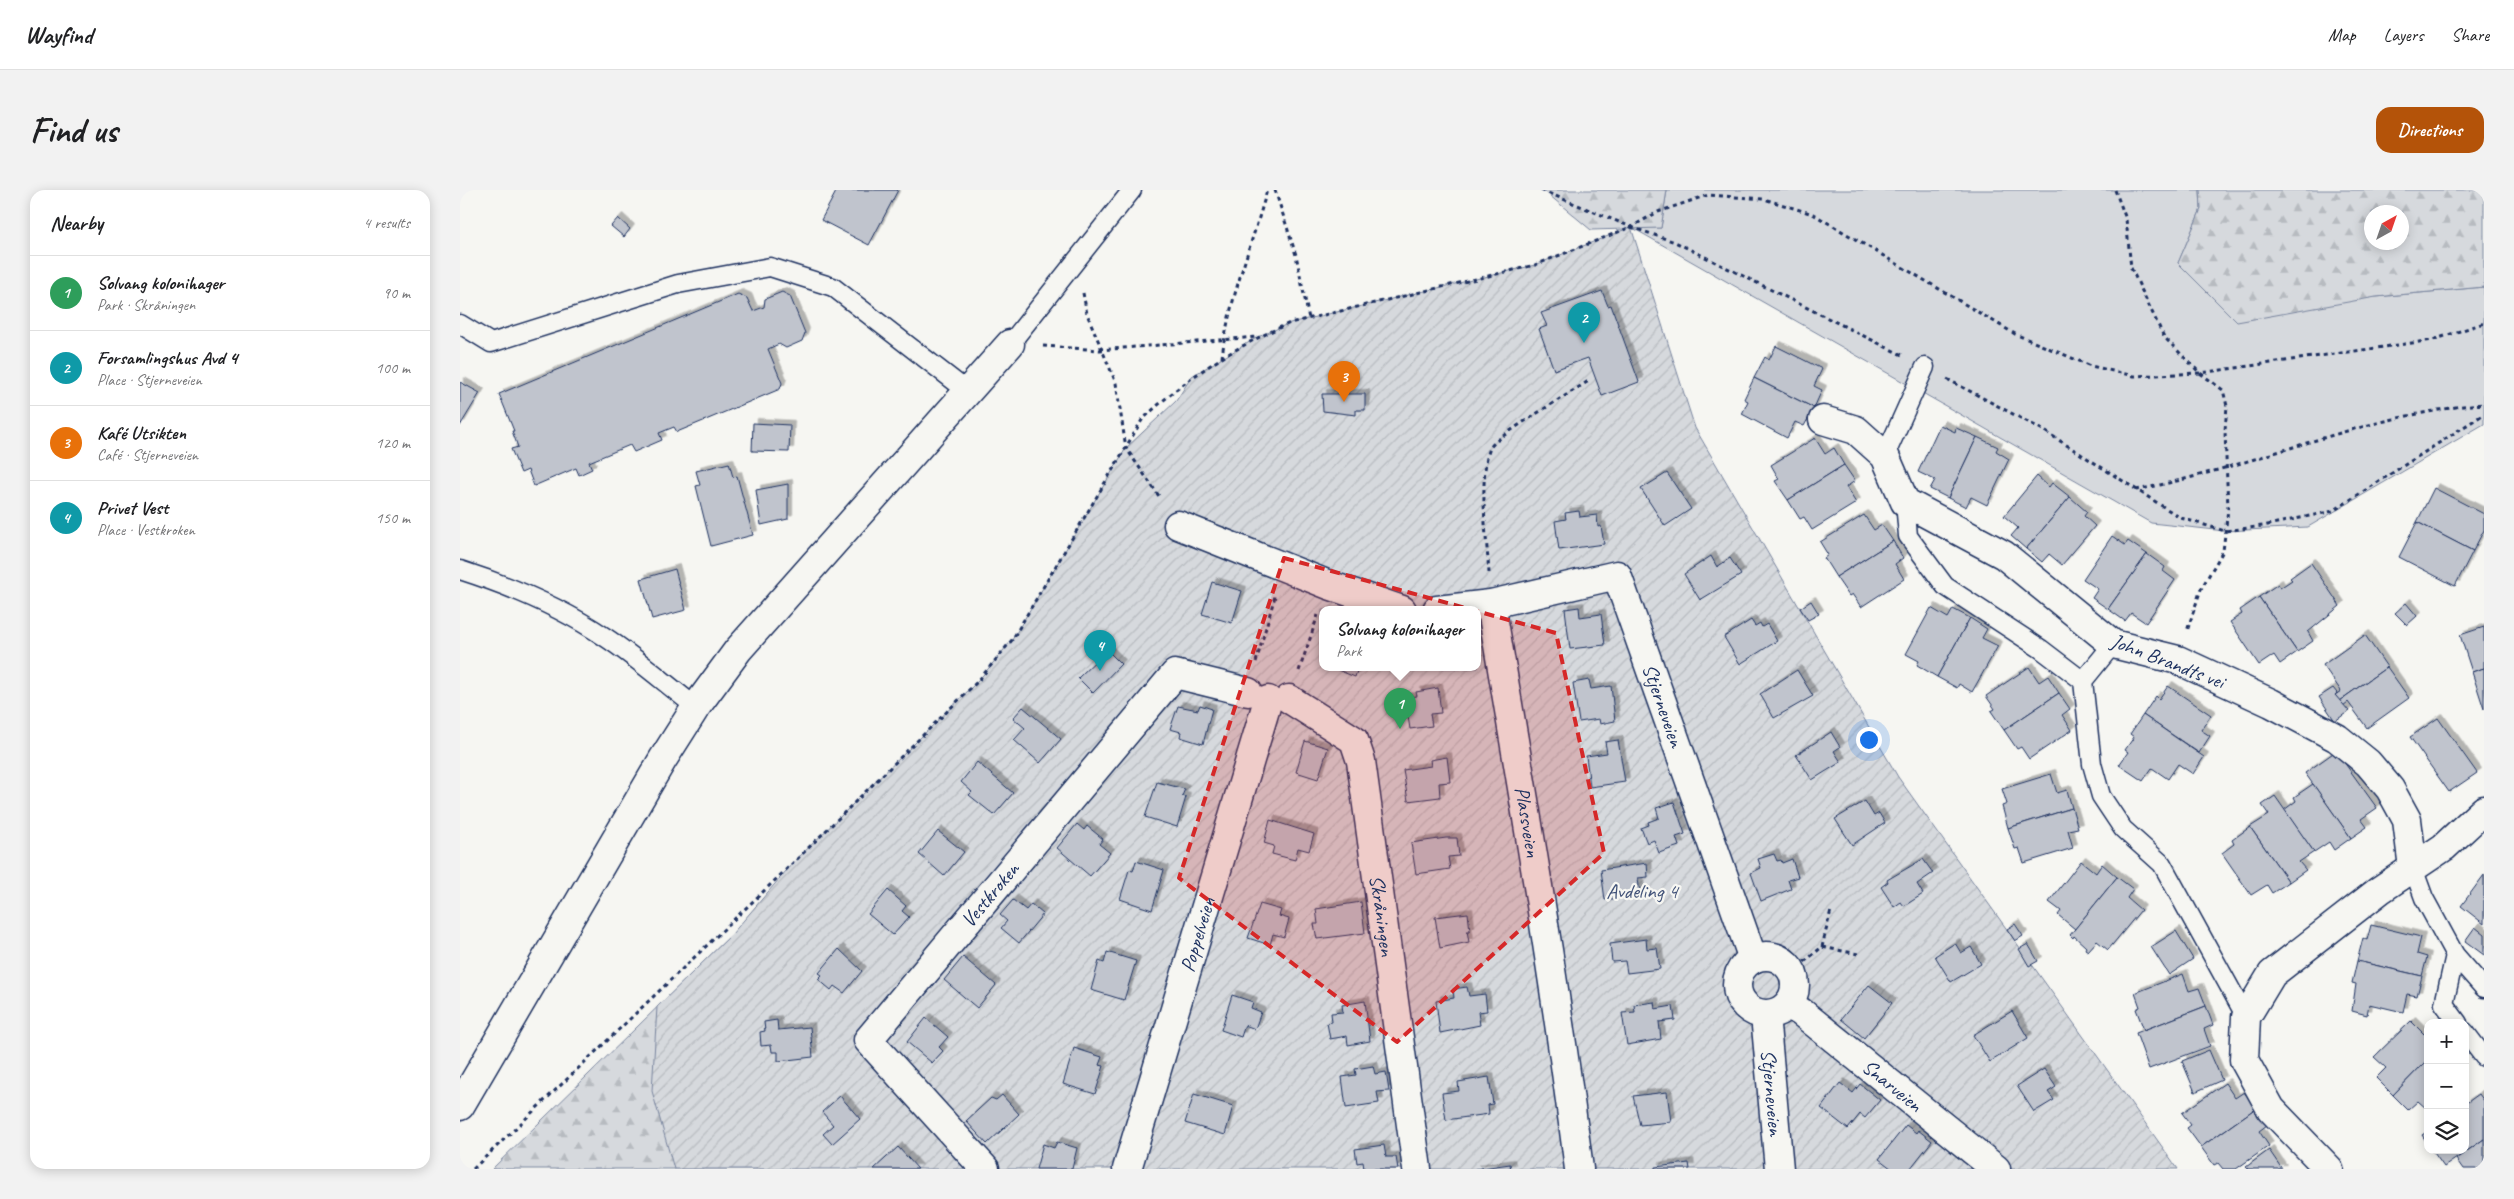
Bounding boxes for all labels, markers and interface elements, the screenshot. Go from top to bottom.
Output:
text: Wayfind [25,20,92,50]
text: Map [2328,24,2356,46]
text: Layers [2384,24,2423,46]
text: Share [2451,24,2489,46]
button: Directions [2376,107,2484,153]
text: Find us [30,108,117,153]
north arrow [2364,205,2409,250]
text: Nearby [50,210,103,236]
text: 4 results [363,213,410,233]
text: Solvang kolonihager [97,271,224,295]
text: 1 [62,283,70,303]
text: 90 m [383,283,410,303]
text: Park · Skråningen [97,295,195,315]
pin: 2 [1568,302,1600,343]
text: Forsamlingshus Avd 4 [97,346,238,370]
text: 2 [62,358,70,378]
text: 100 m [376,358,410,378]
pin: 3 [1328,361,1360,402]
text: Place · Stjerneveien [97,370,202,390]
text: Kafé Utsikten [97,421,186,445]
text: 3 [62,433,70,453]
text: 120 m [376,433,410,453]
text: Café · Stjerneveien [97,445,198,465]
text: Privet Vest [97,496,168,520]
text: 4 [62,508,70,528]
text: 150 m [376,508,410,528]
text: Place · Vestkroken [97,520,195,540]
popup [1319,606,1481,671]
text: Solvang kolonihager [1336,617,1464,641]
street label: John Brandts vei [2107,627,2231,696]
pin: 4 [1084,630,1116,671]
text: Park [1336,641,1362,661]
street label: Stjerneveien [1636,660,1690,752]
pin: 1 [1384,688,1416,729]
your location [1856,727,1882,753]
street label: Plassveien [1509,785,1546,860]
street label: Vestkroken [955,855,1026,932]
street label: Skråningen [1364,873,1401,958]
park label: Avdeling 4 [1606,878,1680,904]
street label: Poppelveien [1174,893,1221,975]
map controls [2424,1019,2469,1154]
button: + [2424,1019,2469,1064]
street label: Stjerneveien [1755,1048,1789,1139]
street label: Snarveien [1857,1053,1928,1118]
button: − [2424,1064,2469,1109]
button: layers [2424,1109,2469,1154]

